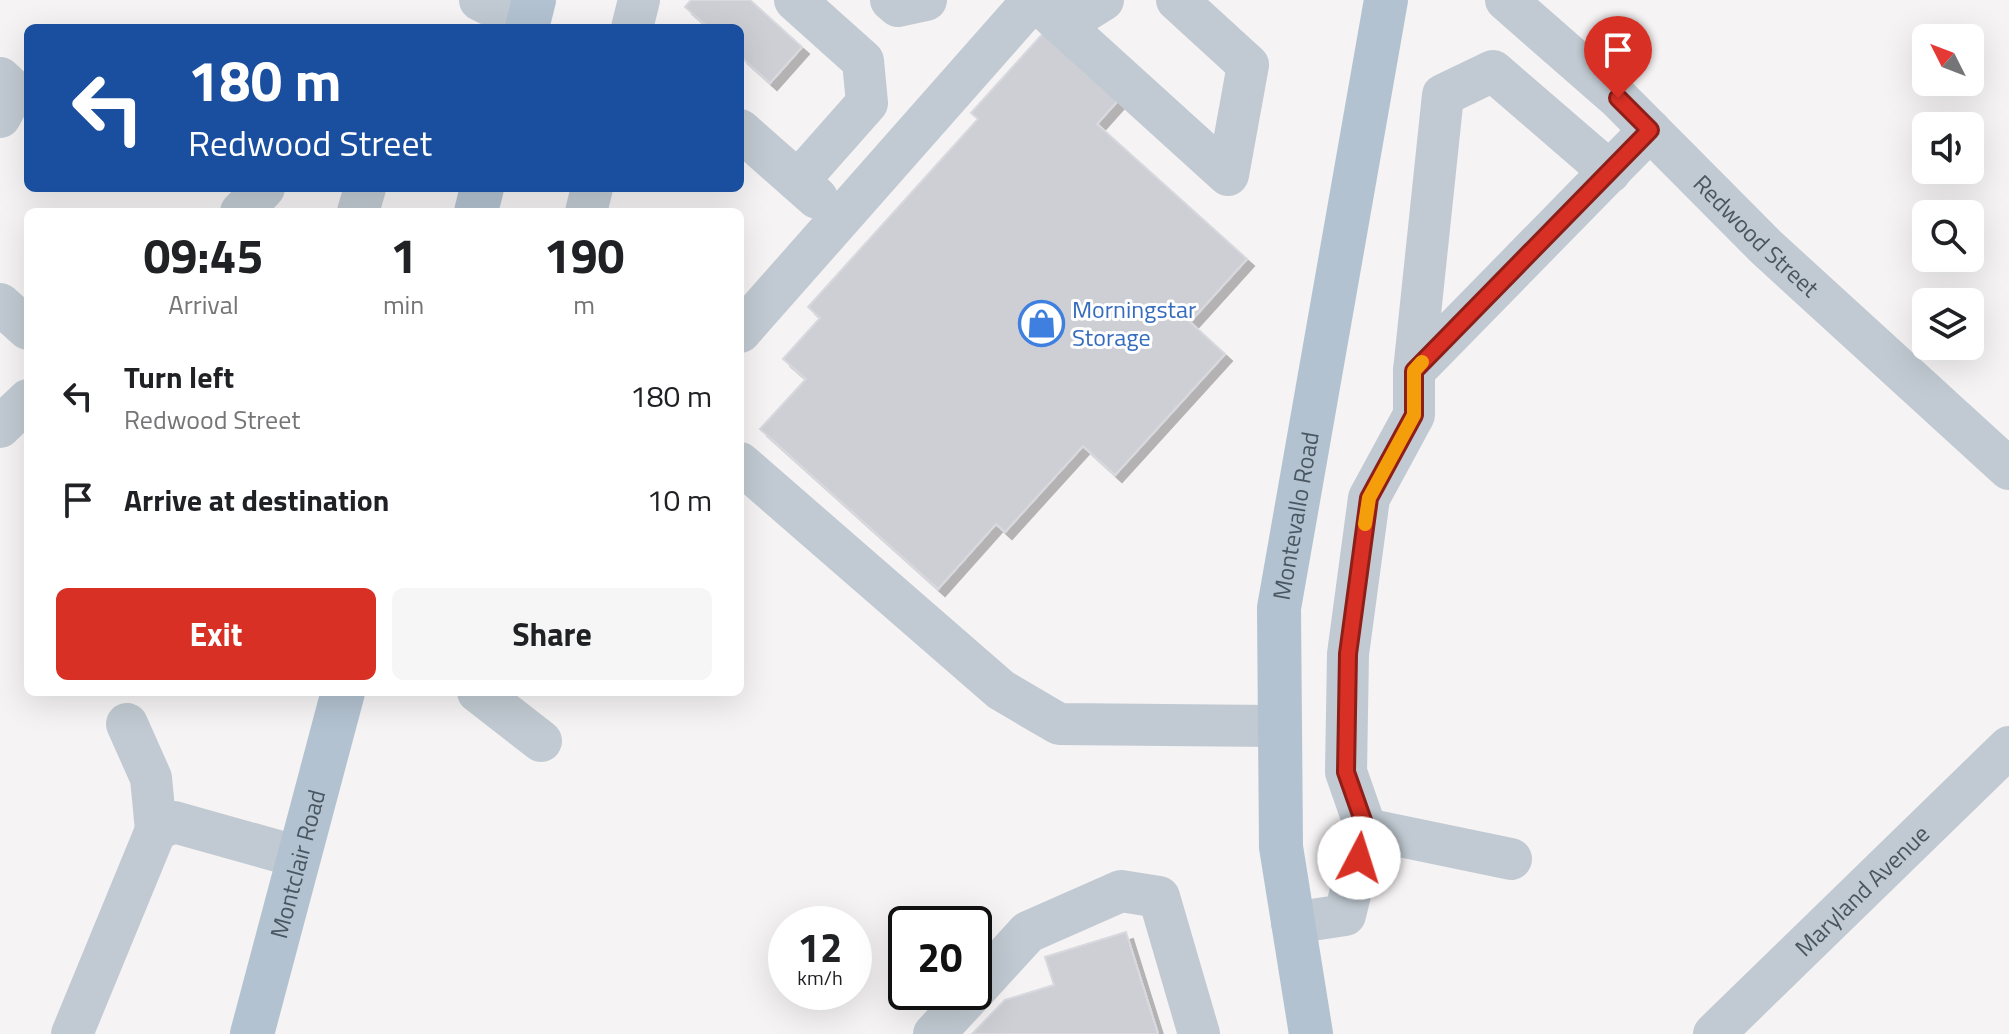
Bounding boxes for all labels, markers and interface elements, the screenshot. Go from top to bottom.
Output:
pin [1584,16,1652,98]
north arrow [1912,24,1984,96]
map controls [1912,24,1984,360]
icon: arrive [1596,28,1640,72]
text: 180 m [188,38,341,123]
icon: left [56,56,160,160]
button: sound [1912,112,1984,184]
text: Redwood Street [188,115,432,170]
street label: Redwood Street [1685,166,1828,306]
button: search [1912,200,1984,272]
text: 09:45 [144,219,263,292]
text: 1 [390,219,417,292]
text: 190 [544,219,624,292]
text: Arrival [168,285,239,324]
text: min [383,285,424,324]
text: m [573,285,595,324]
button: layers [1912,288,1984,360]
place label: Morningstar Storage [1072,291,1196,355]
shop icon: Morningstar Storage [1017,299,1065,347]
text: Turn left [124,354,234,400]
text: 180 m [630,373,712,419]
icon: left [56,374,100,418]
text: Redwood Street [124,400,300,439]
street label: Montevallo Road [1263,429,1328,603]
text: Arrive at destination [124,477,389,523]
text: 10 m [647,477,712,523]
icon: arrive [56,478,100,522]
button: Exit [56,588,376,680]
button: Share [392,588,712,680]
street label: Montclair Road [260,785,334,942]
position arrow [1317,816,1401,900]
street label: Maryland Avenue [1786,816,1937,964]
speed limit sign: 20 [888,906,992,1010]
text: 12 [798,917,842,978]
text: km/h [797,962,843,993]

